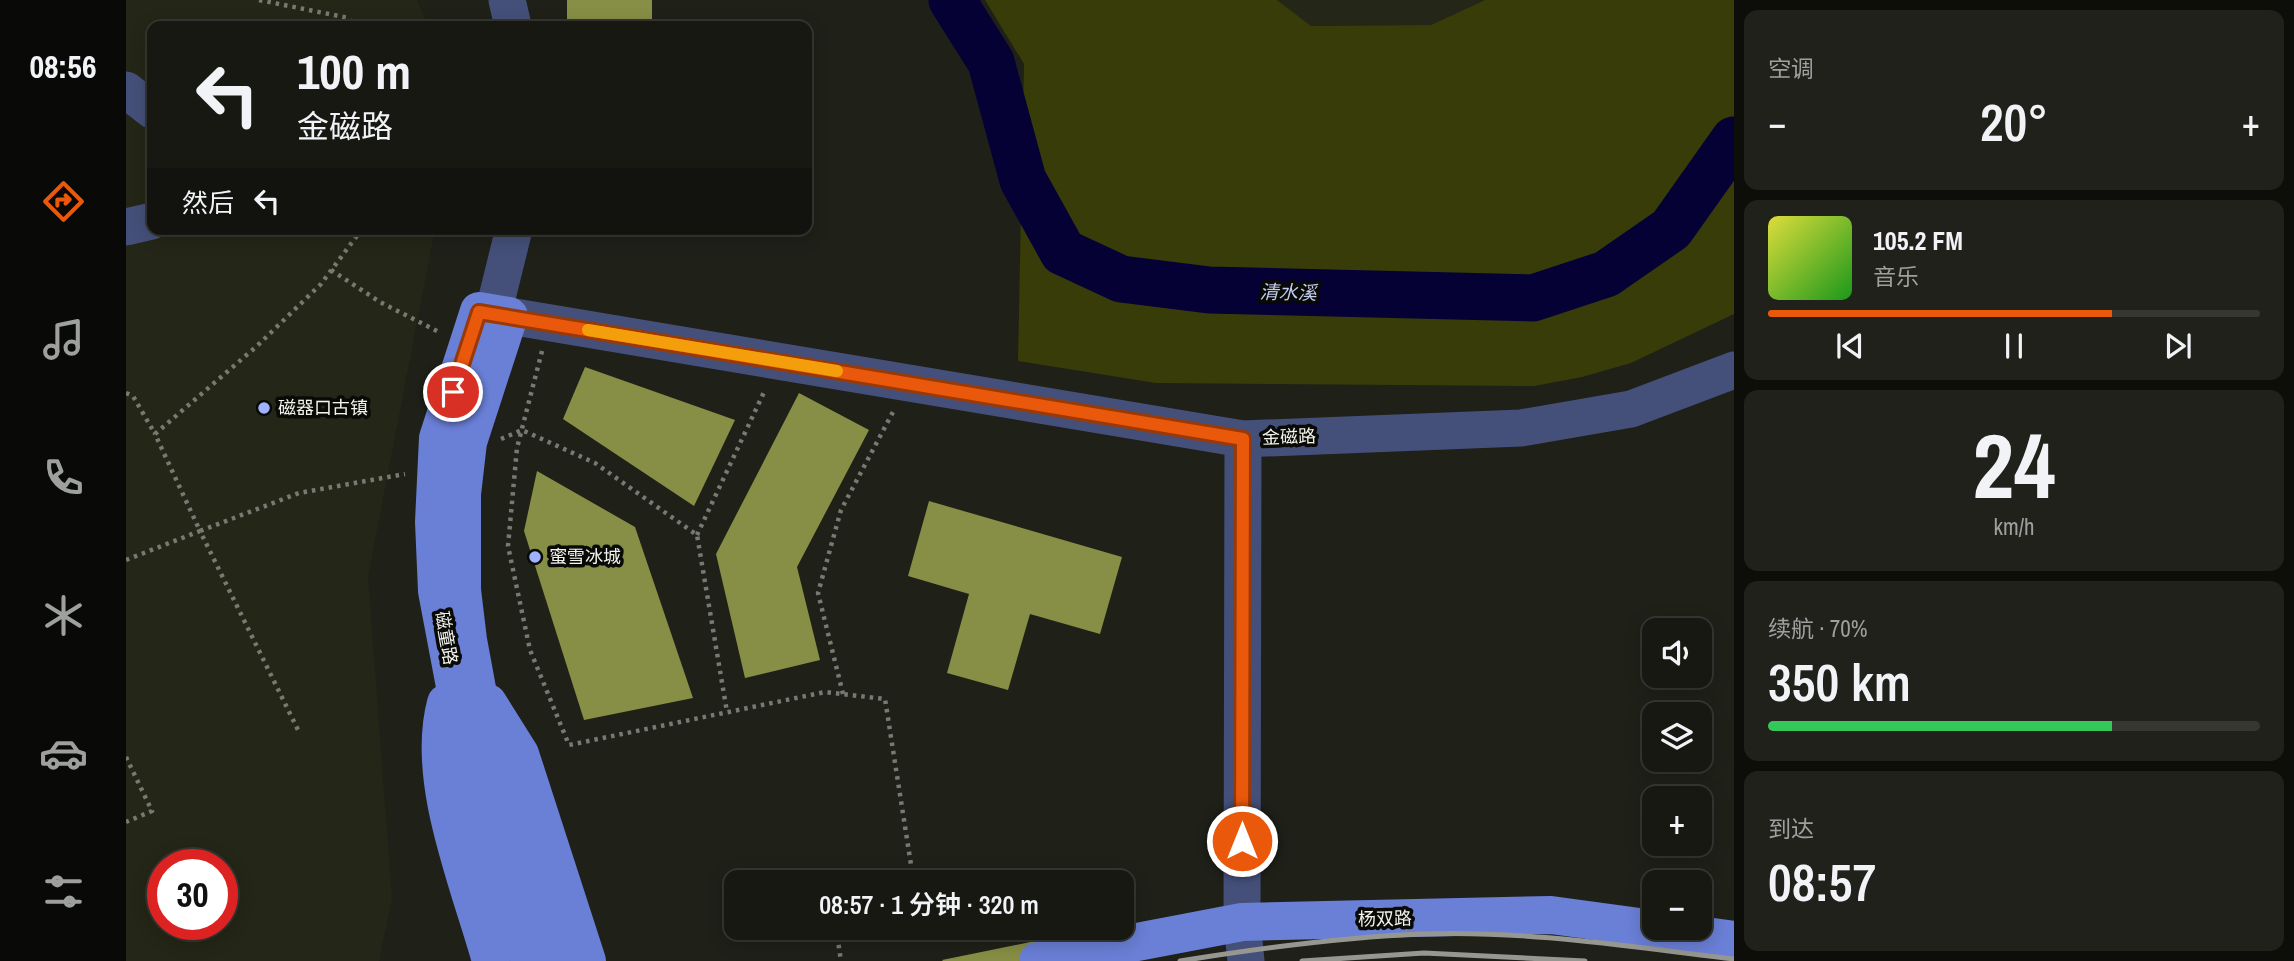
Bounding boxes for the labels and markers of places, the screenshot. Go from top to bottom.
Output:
pin [423,362,483,422]
place label: 磁器口古镇 [278,395,368,420]
marker: 磁器口古镇 [256,400,272,416]
place label: 蜜雪冰城 [549,544,621,569]
marker: 蜜雪冰城 [527,549,543,565]

